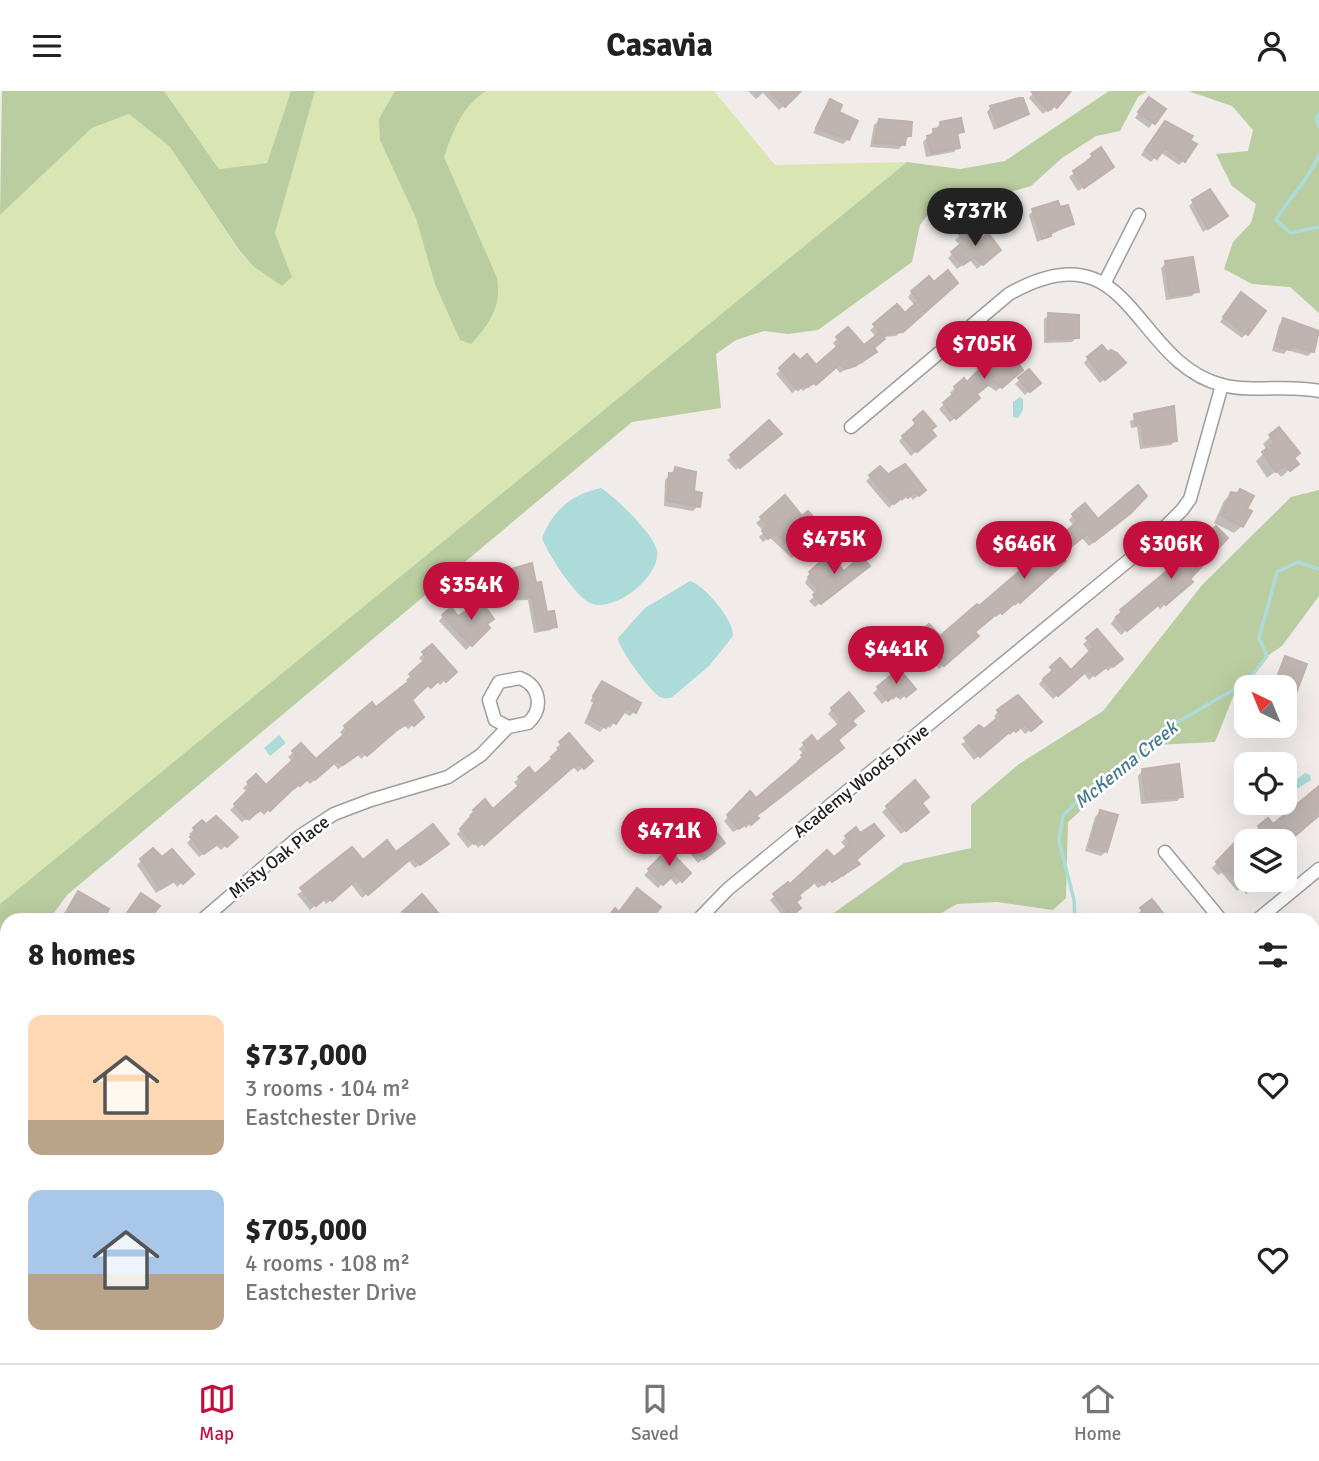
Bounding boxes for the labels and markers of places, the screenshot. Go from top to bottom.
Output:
pin: $737K [926,188,1024,248]
pin: $705K [935,321,1033,381]
pin: $475K [785,517,883,576]
pin: $646K [975,521,1073,581]
pin: $306K [1122,521,1220,581]
pin: $354K [422,563,520,622]
pin: $441K [847,627,945,686]
pin: $471K [620,809,718,868]

